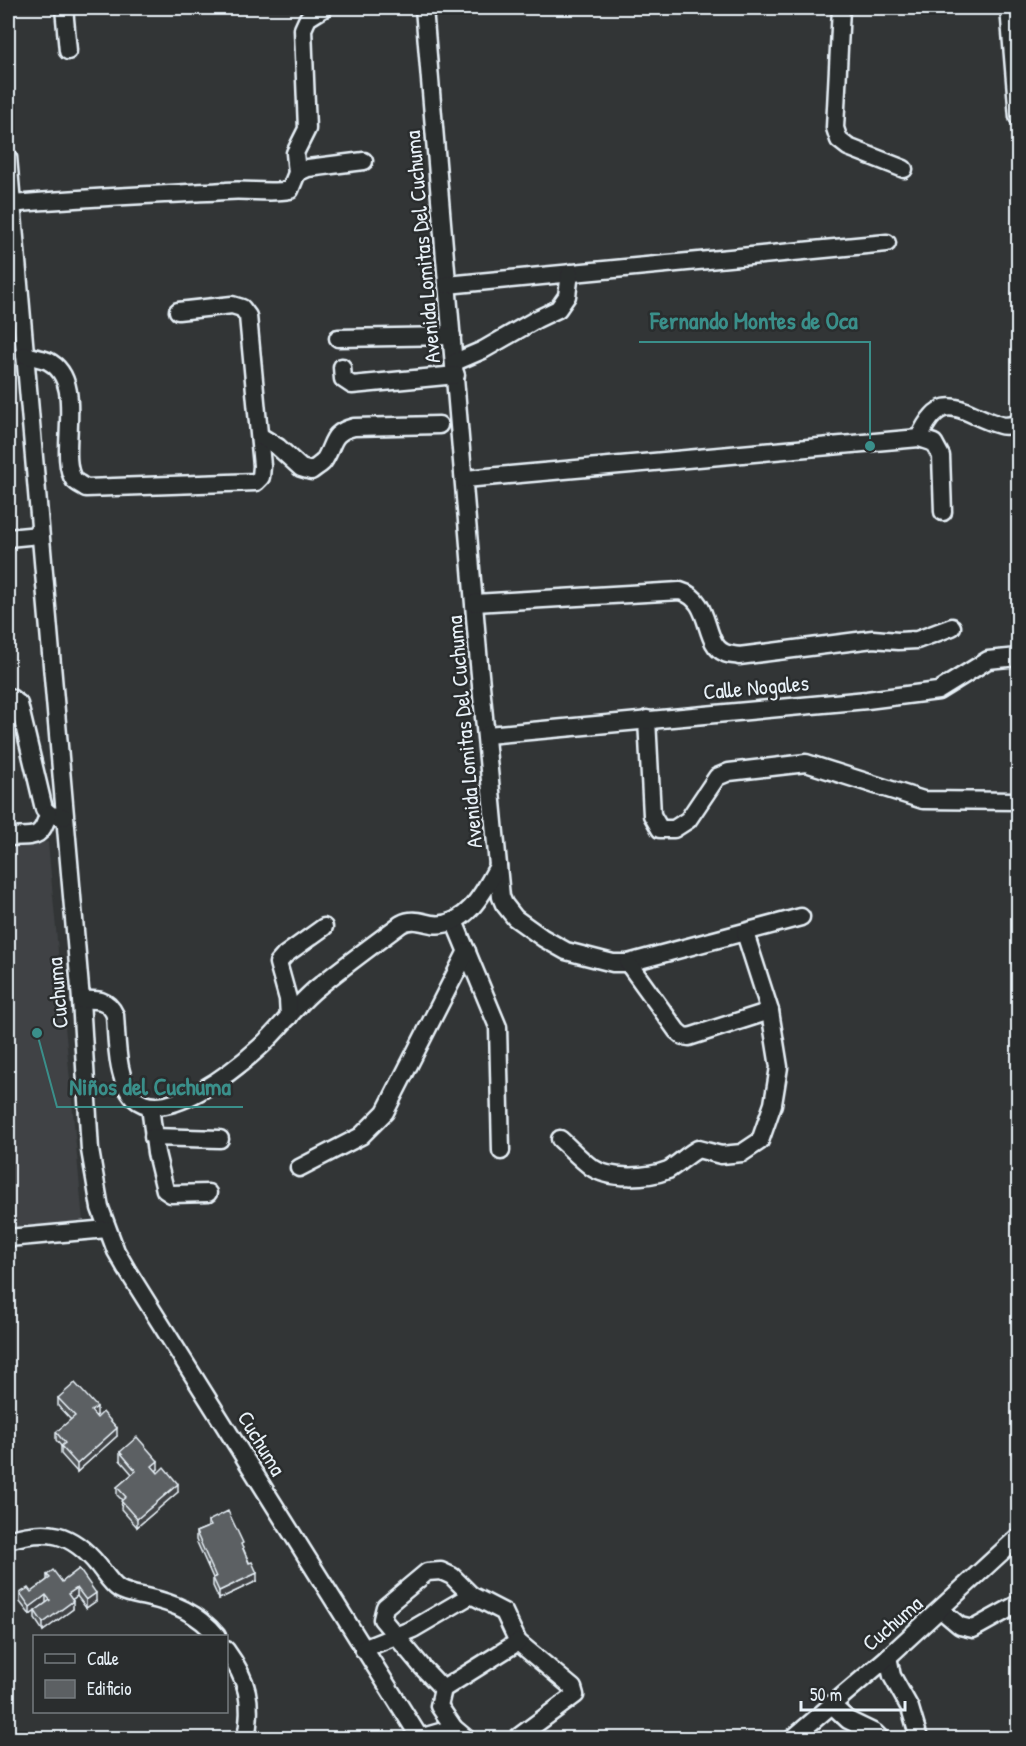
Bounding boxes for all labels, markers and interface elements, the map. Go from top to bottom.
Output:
street label: Avenida Lomitas Del Cuchuma [397,129,447,364]
callout: Fernando Montes de Oca [639,300,870,342]
text: Fernando Montes de Oca [649,304,858,336]
street label: Avenida Lomitas Del Cuchuma [439,614,489,849]
street label: Calle Nogales [702,667,810,707]
street label: Cuchuma [39,956,75,1030]
callout: Niños del Cuchuma [57,1065,243,1107]
text: Niños del Cuchuma [69,1070,231,1102]
street label: Cuchuma [231,1405,293,1481]
street label: Cuchuma [855,1588,929,1658]
legend [33,1635,228,1713]
text: Calle [87,1646,119,1671]
scale bar [801,1674,904,1712]
text: Edificio [87,1676,131,1701]
text: 50 m [810,1682,842,1707]

